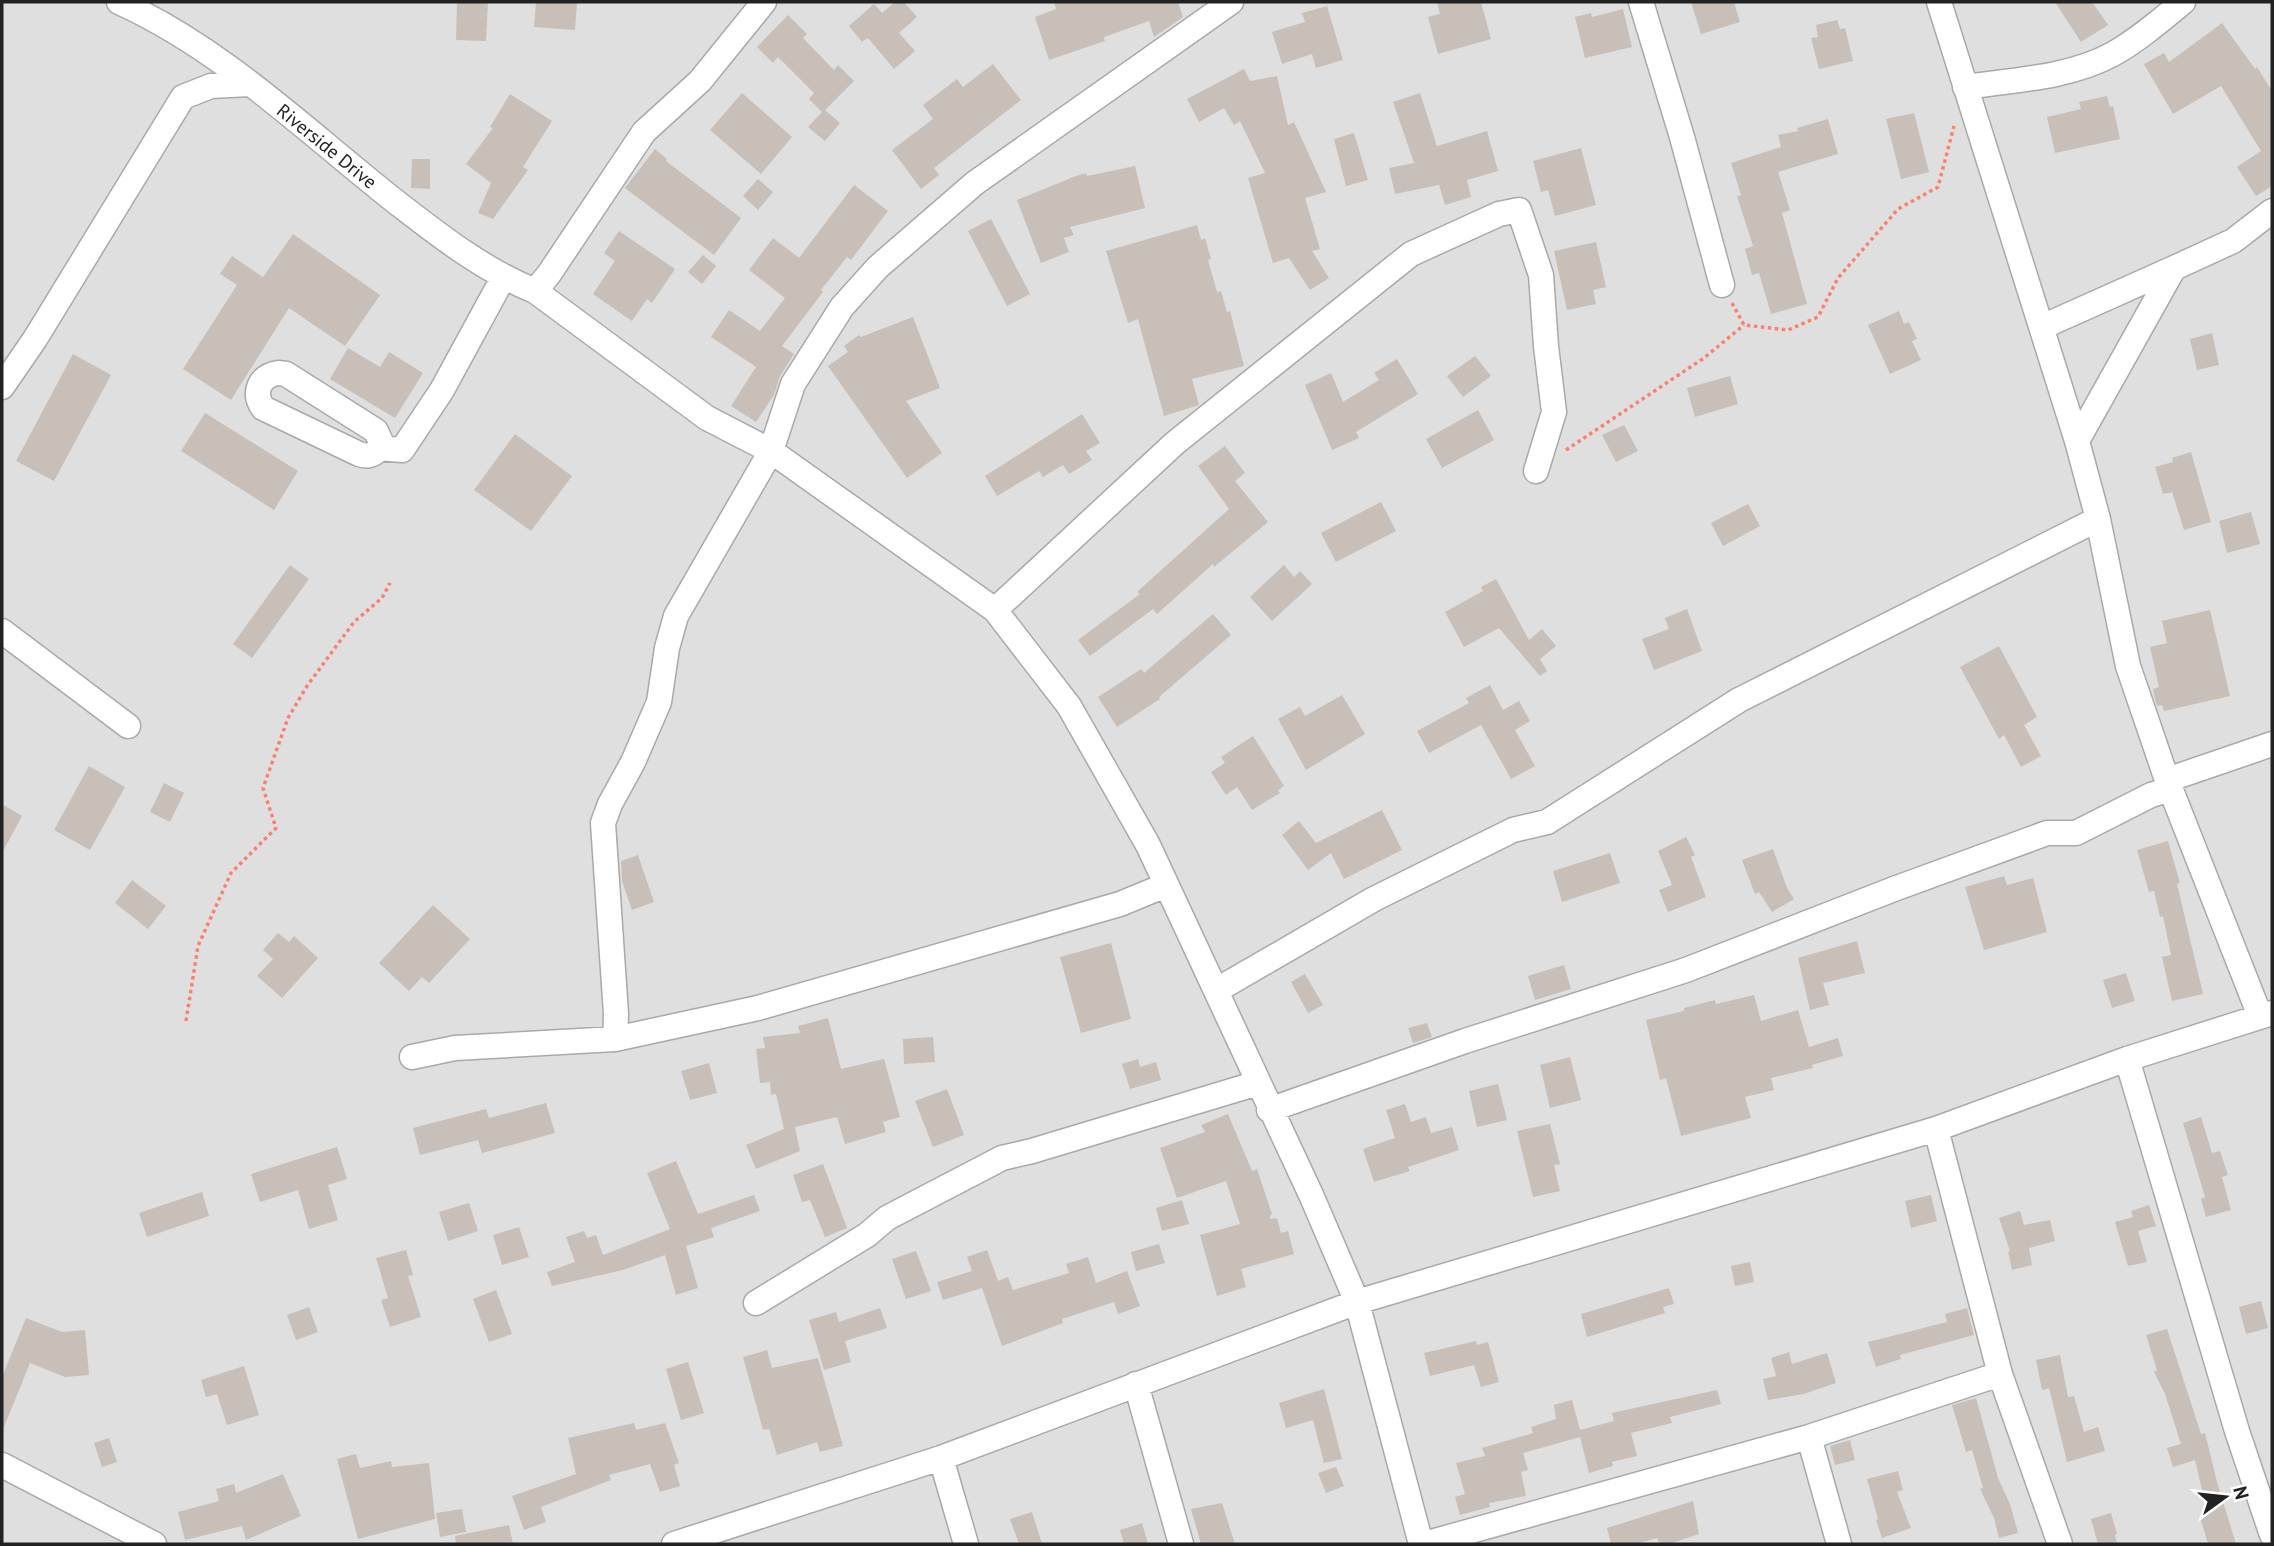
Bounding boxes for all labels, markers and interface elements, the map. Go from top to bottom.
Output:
street label: Riverside Drive [272,98,382,194]
north arrow [2190,1462,2260,1532]
text: N [2228,1483,2255,1502]

